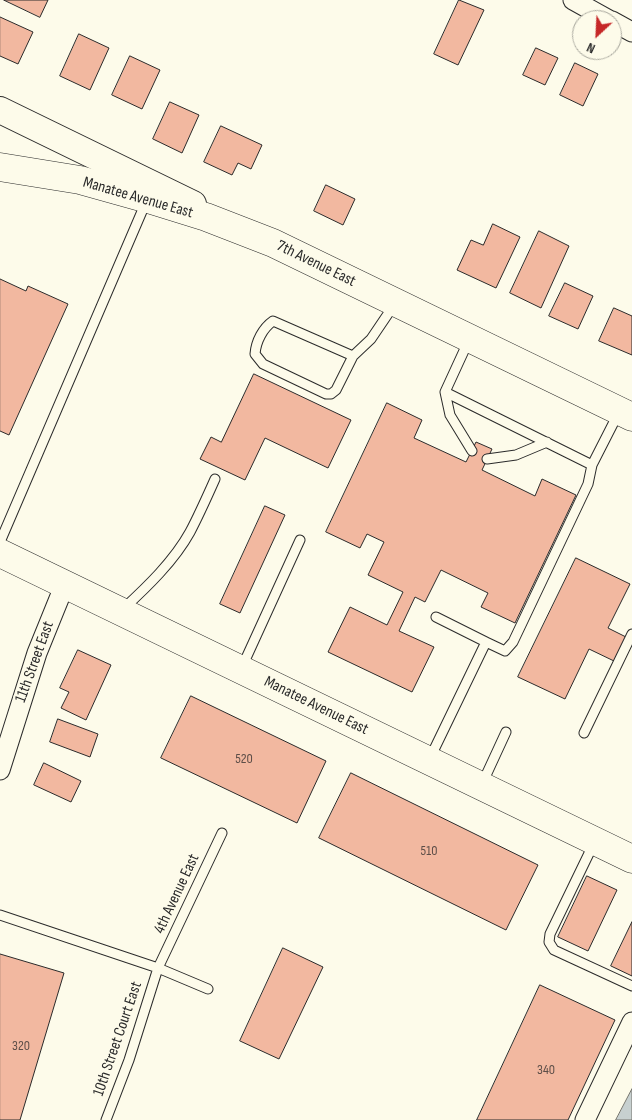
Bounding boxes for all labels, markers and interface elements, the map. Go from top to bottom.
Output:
north arrow [572,10,622,60]
text: N [584,39,598,57]
street label: Manatee Avenue East [81,173,195,223]
street label: 7th Avenue East [273,237,359,291]
street label: 11th Street East [11,619,59,705]
street label: Manatee Avenue East [261,672,371,740]
house number: 520 [235,751,253,767]
house number: 510 [421,843,437,859]
street label: 4th Avenue East [150,851,204,937]
street label: 10th Street Court East [89,979,147,1099]
house number: 320 [12,1038,30,1054]
house number: 340 [537,1062,555,1078]

